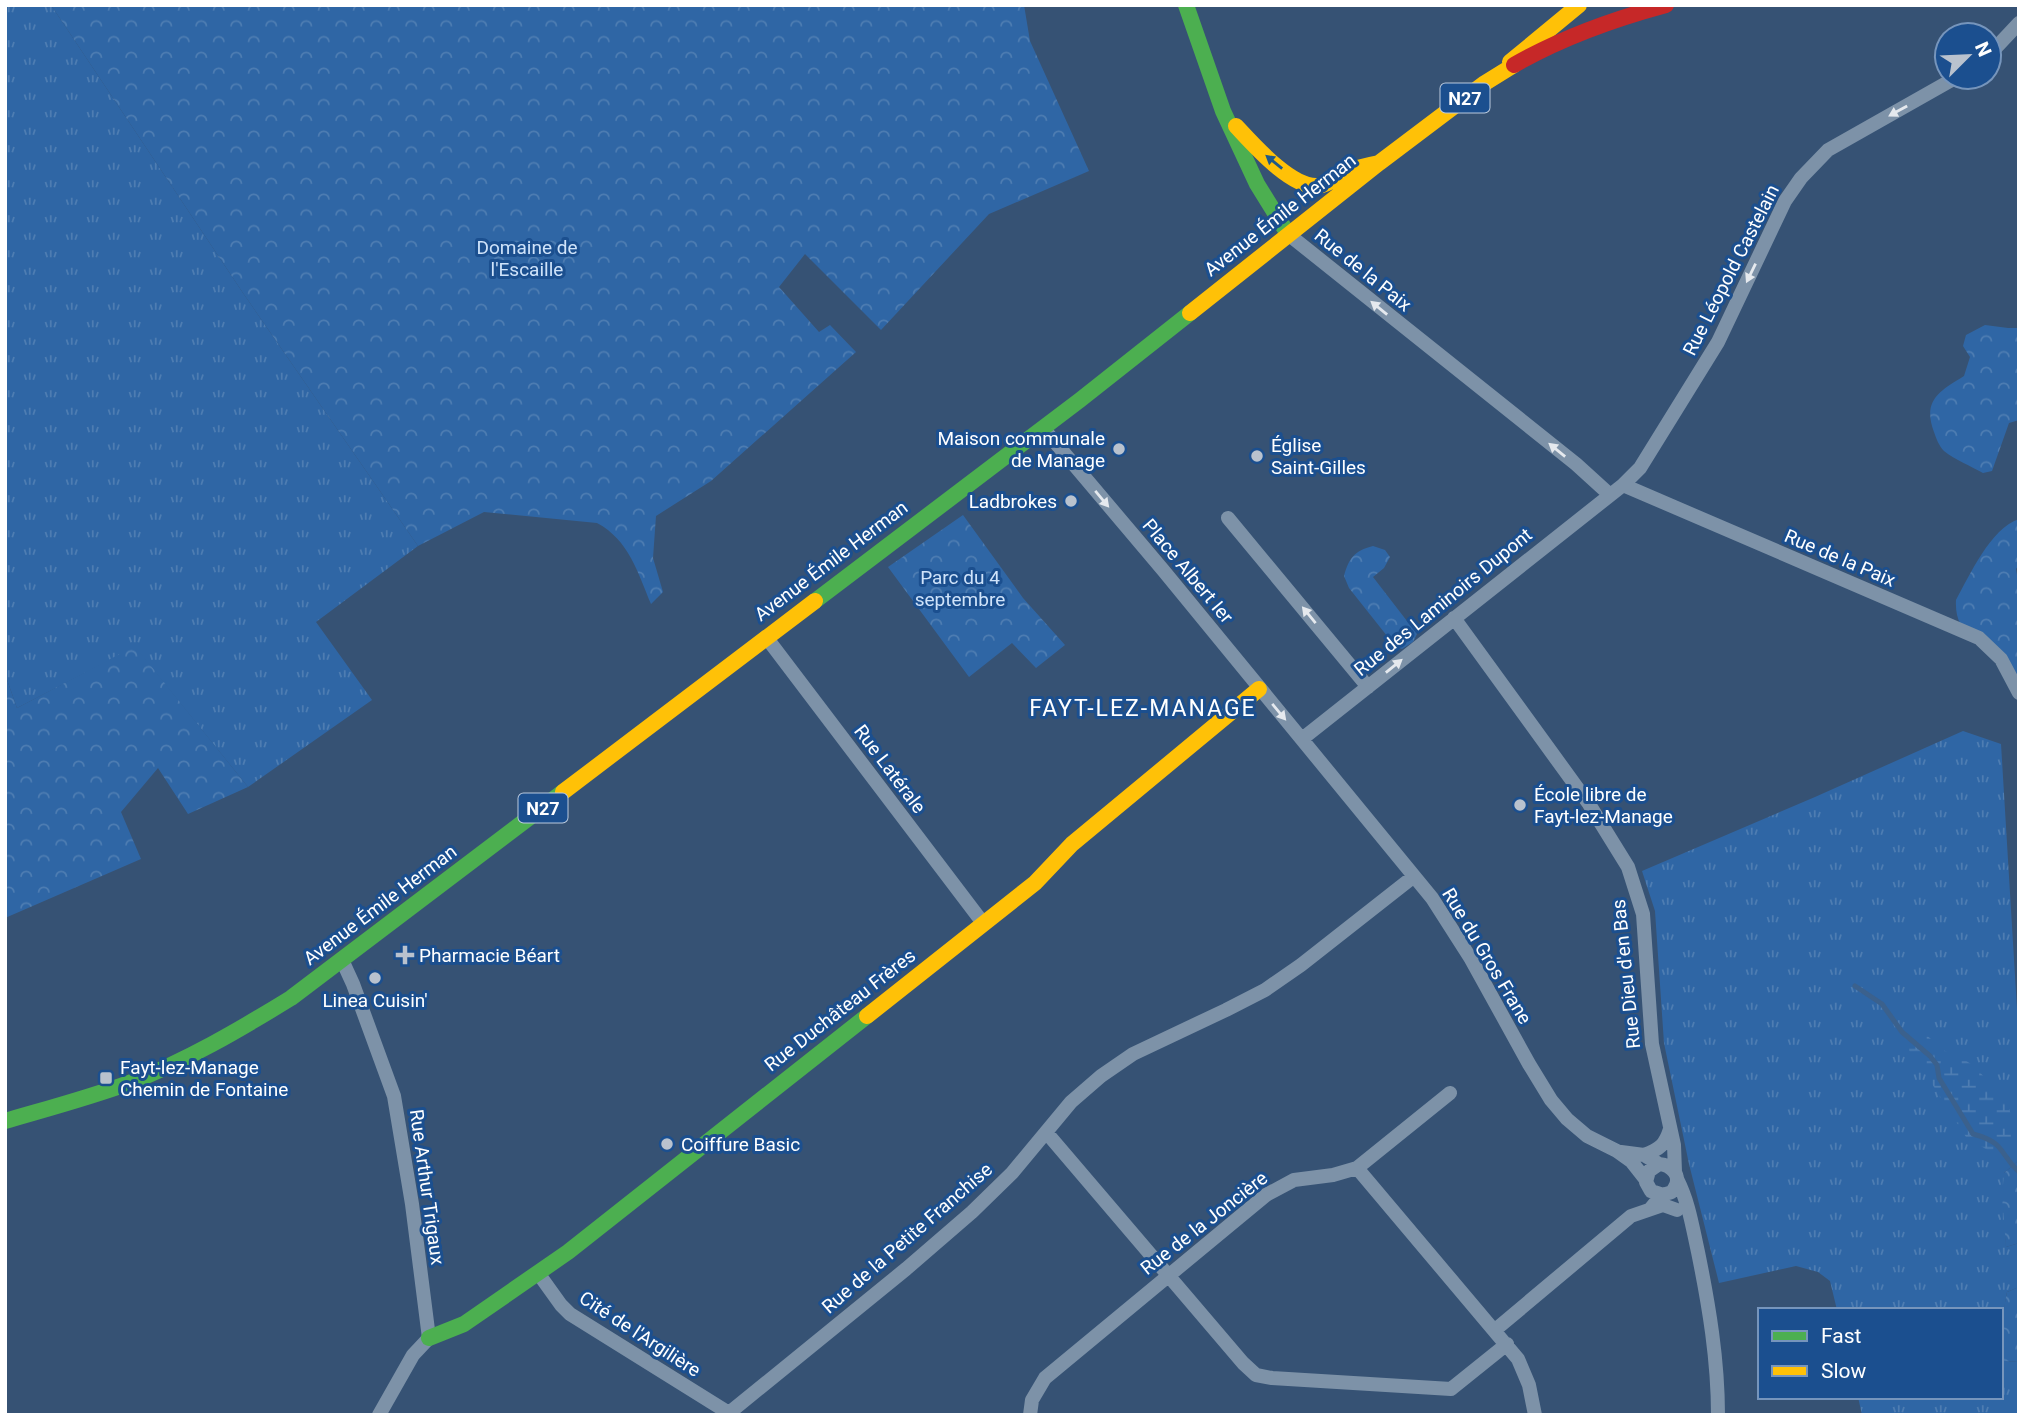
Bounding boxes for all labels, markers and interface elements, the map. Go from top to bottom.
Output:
north arrow [1933,21,2003,91]
text: N [1970,38,1996,60]
road number: N27 [1440,84,1490,113]
one-way arrow [1889,105,1908,117]
street label: Avenue Émile Herman [1200,149,1360,281]
one-way arrow [1266,155,1283,170]
street label: Rue Léopold Castelain [1678,181,1784,359]
street label: Rue de la Paix [1310,224,1417,317]
park label: Domaine de l'Escaille [477,236,578,281]
one-way arrow [1745,263,1756,284]
one-way arrow [1371,301,1388,316]
place label: Maison communale de Manage [938,427,1105,472]
place label: Église Saint-Gilles [1271,434,1366,479]
marker: Maison communale de Manage [1111,441,1127,457]
one-way arrow [1549,442,1567,457]
marker: Église Saint-Gilles [1249,448,1265,464]
place label: Ladbrokes [969,490,1057,513]
one-way arrow [1095,490,1110,508]
marker: Ladbrokes [1063,493,1079,509]
street label: Avenue Émile Herman [750,496,912,626]
street label: Place Albert Ier [1138,514,1239,628]
street label: Rue des Laminoirs Dupont [1349,523,1537,681]
street label: Rue de la Paix [1781,524,1900,592]
park label: Parc du 4 septembre [915,566,1005,611]
one-way arrow [1302,607,1317,624]
one-way arrow [1384,659,1402,674]
district label: FAYT-LEZ-MANAGE [1029,695,1257,722]
one-way arrow [1271,703,1287,721]
street label: Rue Latérale [849,720,931,818]
place label: École libre de Fayt-lez-Manage [1534,783,1673,828]
road number: N27 [518,794,568,822]
marker: École libre de Fayt-lez-Manage [1512,797,1528,813]
street label: Avenue Émile Herman [299,840,461,970]
street label: Rue du Gros Frane [1437,884,1537,1028]
street label: Rue Dieu d'en Bas [1607,898,1645,1050]
place label: Pharmacie Béart [419,944,560,967]
street label: Rue Duchâteau Frères [760,944,920,1076]
marker: Pharmacie Béart [397,947,413,963]
marker: Linea Cuisin' [367,970,383,986]
place label: Linea Cuisin' [322,989,428,1012]
place label: Fayt-lez-Manage Chemin de Fontaine [120,1056,288,1101]
marker: Fayt-lez-Manage Chemin de Fontaine [98,1070,114,1086]
street label: Rue Arthur Trigaux [405,1108,449,1267]
place label: Coiffure Basic [681,1133,800,1156]
marker: Coiffure Basic [659,1136,675,1152]
street label: Rue de la Petite Franchise [817,1158,997,1318]
street label: Rue de la Joncière [1136,1166,1272,1280]
street label: Cité de l'Argilière [575,1286,705,1382]
legend [1758,1308,2003,1399]
text: Fast [1821,1324,1862,1348]
text: Slow [1821,1359,1867,1383]

